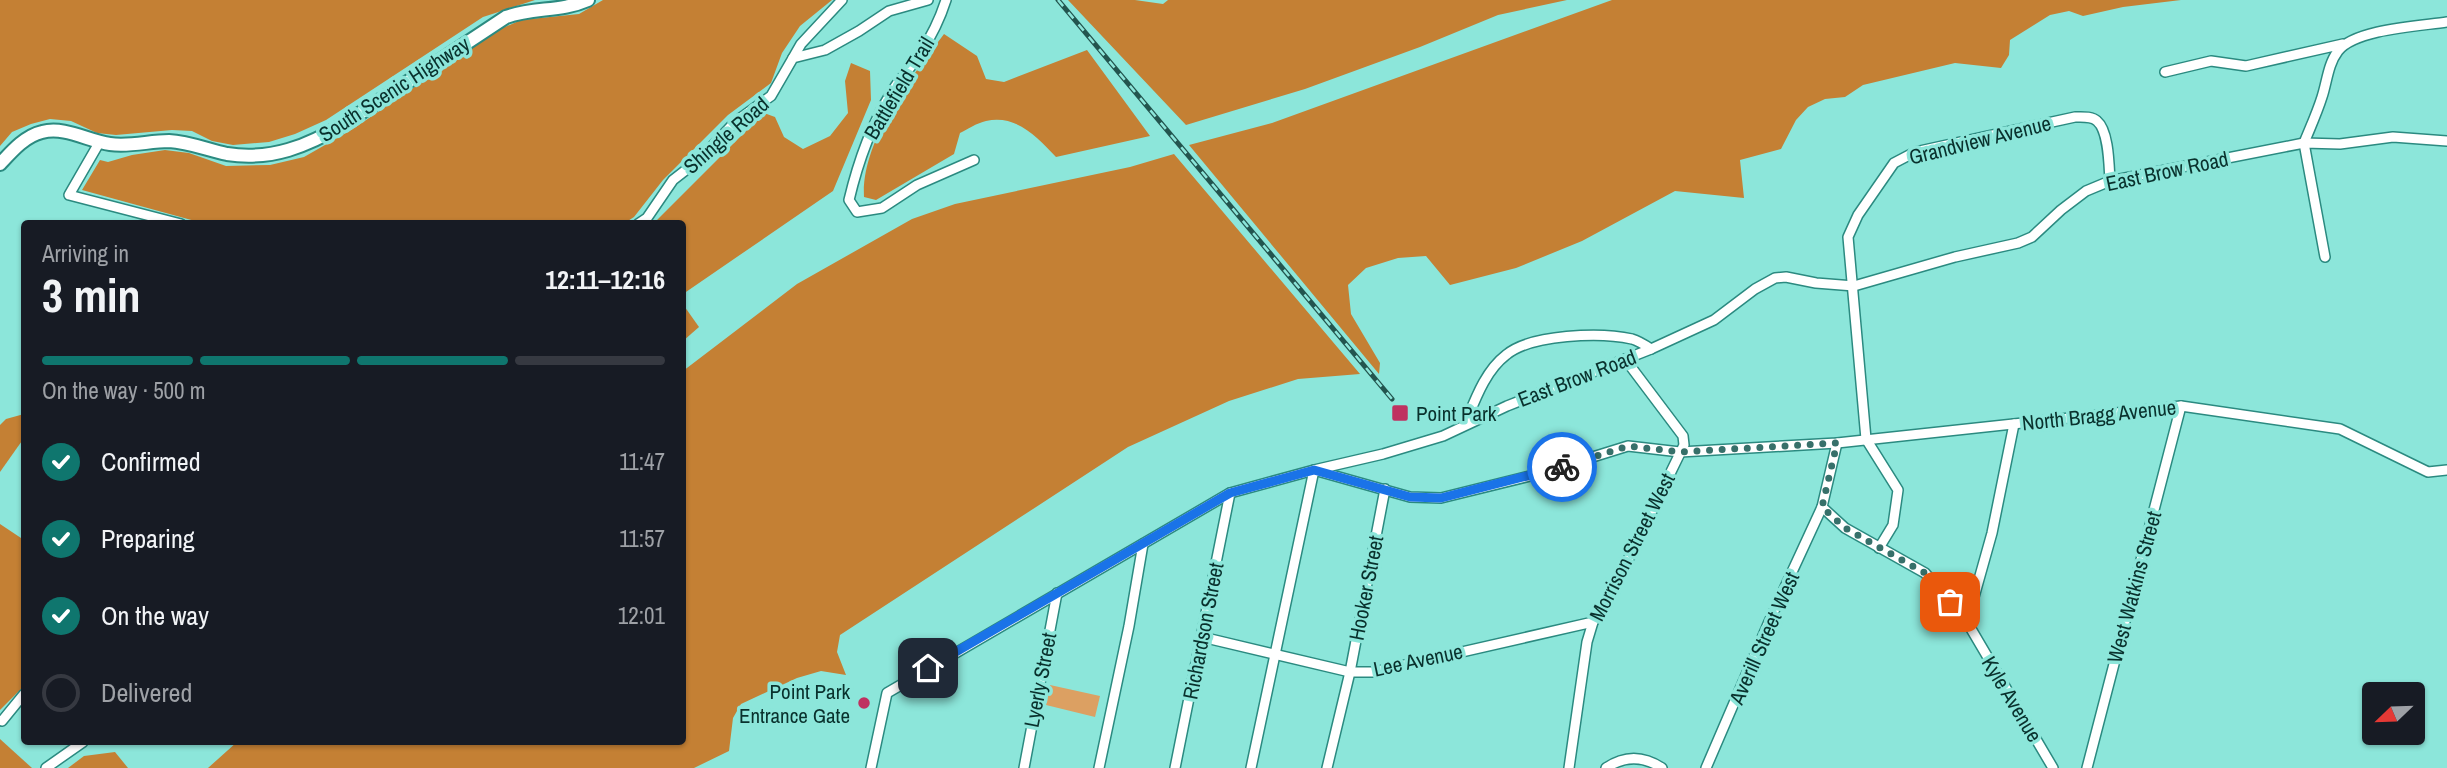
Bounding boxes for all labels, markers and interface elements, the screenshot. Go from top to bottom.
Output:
street label: South Scenic Highway [313,29,475,149]
street label: Battlefield Trail [857,31,941,145]
street label: Shingle Road [677,90,775,180]
street label: Grandview Avenue [1906,108,2054,172]
street label: East Brow Road [2103,144,2231,198]
text: Arriving in [42,238,129,269]
text: 12:11–12:16 [545,262,665,297]
text: 3 min [42,264,141,326]
street label: East Brow Road [1514,342,1640,414]
text: On the way · 500 m [42,375,206,406]
street label: North Bragg Avenue [2021,392,2177,438]
place label: Point Park [1416,399,1497,428]
marker: Point Park [1390,403,1410,423]
courier [1527,432,1597,502]
icon: check [42,443,80,481]
text: Confirmed [101,444,201,479]
text: 11:47 [619,446,665,477]
icon: bike [1543,448,1581,486]
street label: Morrison Street West [1582,468,1682,626]
street label: West Watkins Street [2100,508,2168,666]
icon: check [42,520,80,558]
text: Preparing [101,521,195,556]
text: 11:57 [619,523,665,554]
street label: Hooker Street [1342,533,1390,643]
street label: Richardson Street [1176,560,1231,702]
street label: Averill Street West [1721,567,1806,710]
pin [1920,572,1980,632]
icon: bag [1931,583,1969,621]
icon: check [42,597,80,635]
text: On the way [101,598,209,633]
text: 12:01 [618,600,665,631]
street label: Lyerly Street [1017,630,1063,730]
street label: Lee Avenue [1371,636,1465,684]
pin [898,638,958,698]
icon: home [909,649,947,687]
street label: Kyle Avenue [1975,651,2049,747]
text: Delivered [101,675,192,710]
place label: Point Park Entrance Gate [739,677,850,730]
north arrow [2362,682,2426,746]
map controls [2362,682,2425,745]
marker: Point Park Entrance Gate [856,695,872,711]

